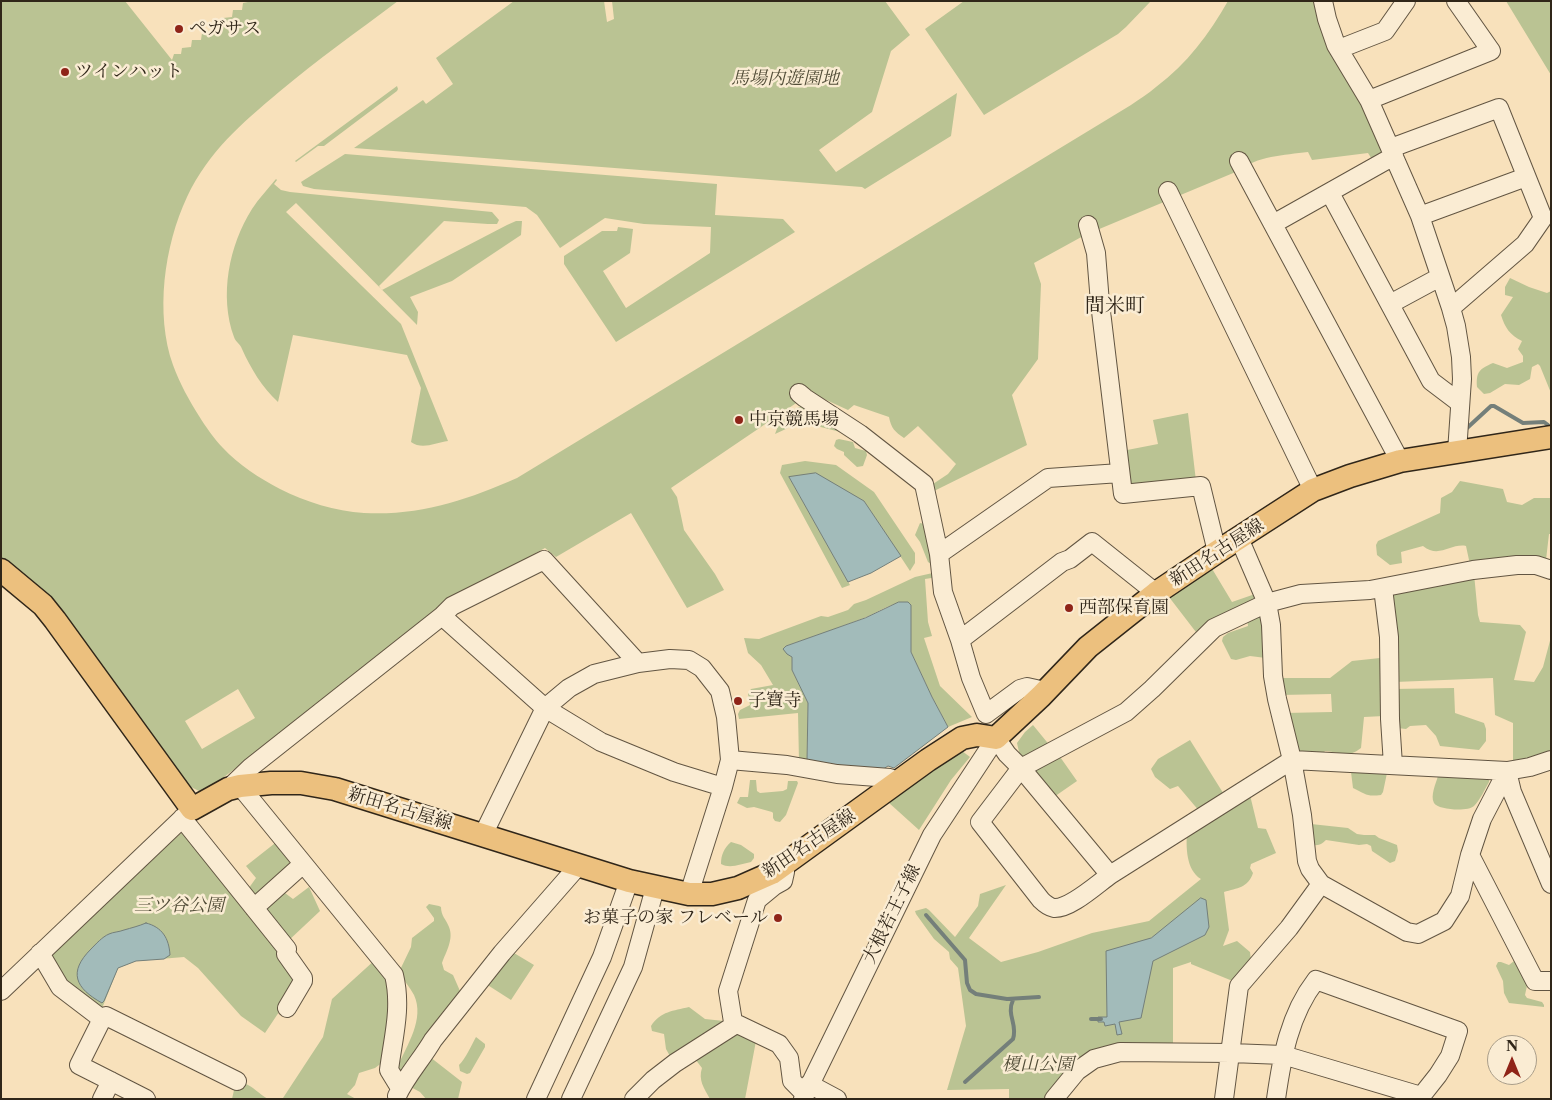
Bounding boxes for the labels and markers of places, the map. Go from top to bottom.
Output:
place label: ペガサス [189,18,261,40]
marker: ペガサス [173,23,185,35]
place label: ツインハット [75,61,183,83]
marker: ツインハット [59,66,71,78]
place label: 中京競馬場 [749,409,839,431]
marker: 中京競馬場 [733,414,745,426]
place label: 西部保育園 [1079,597,1169,619]
marker: 西部保育園 [1063,602,1075,614]
place label: 子寶寺 [748,690,802,712]
marker: 子寶寺 [732,695,744,707]
place label: お菓子の家 フレベール [583,907,768,929]
marker: お菓子の家 フレベール [772,912,784,924]

